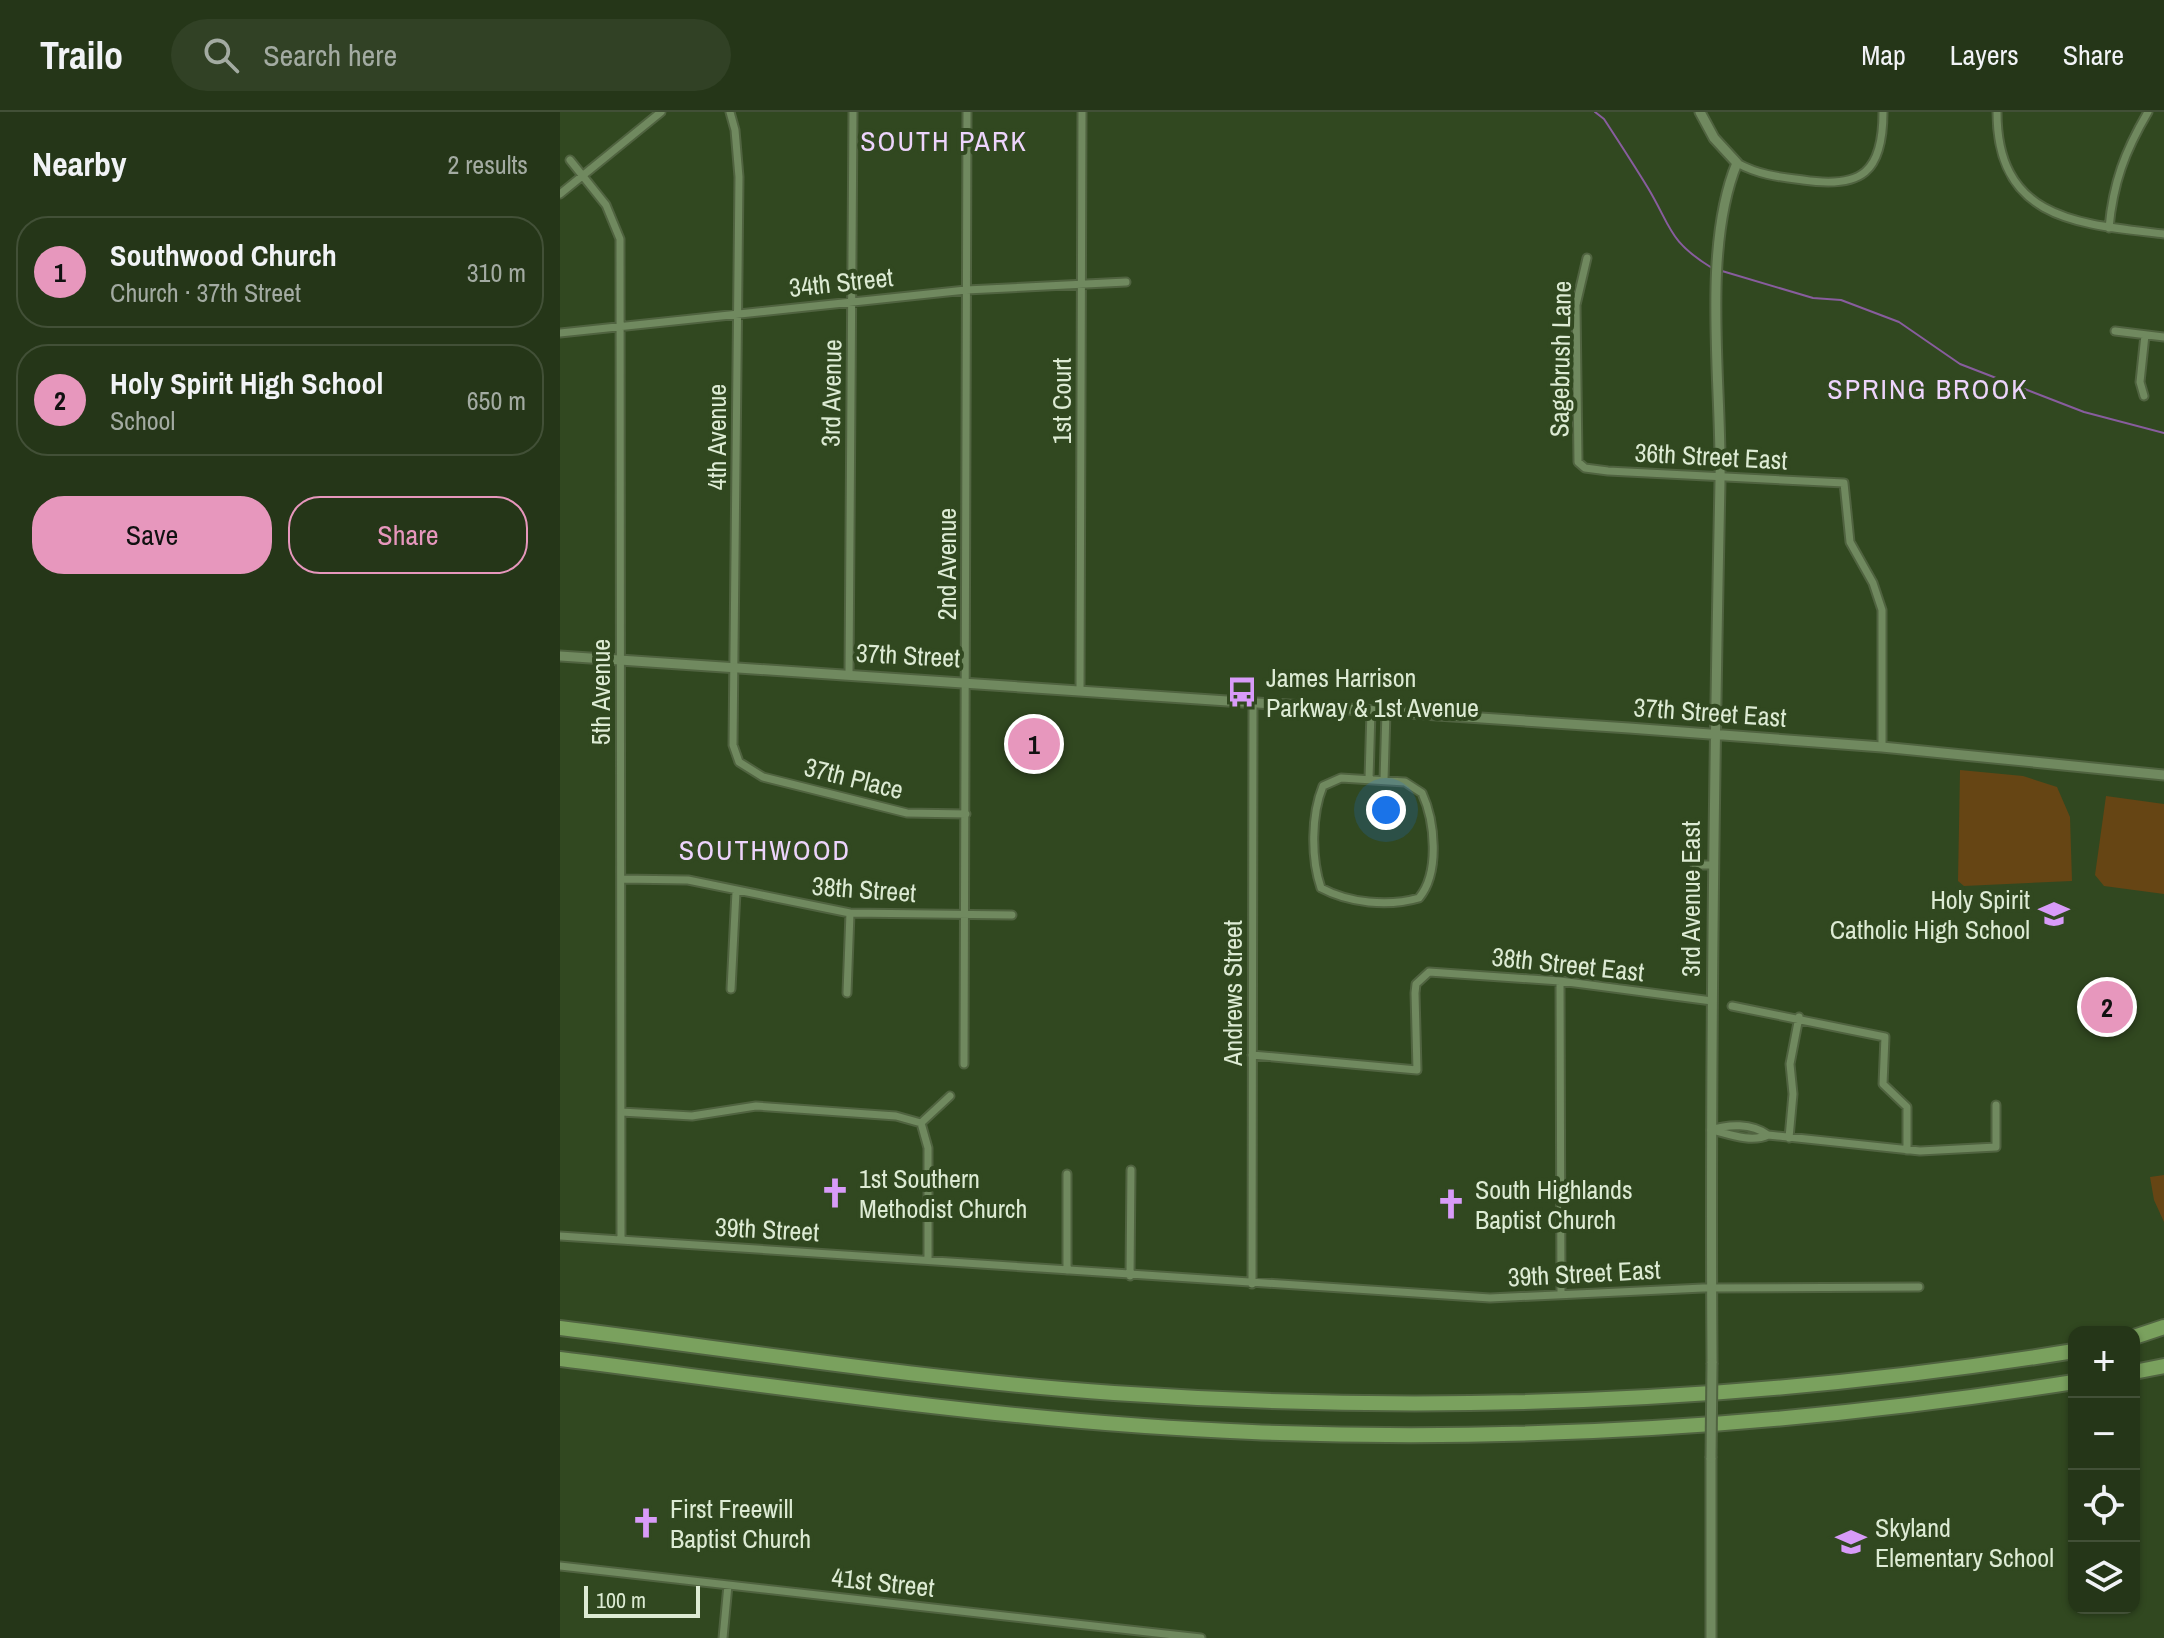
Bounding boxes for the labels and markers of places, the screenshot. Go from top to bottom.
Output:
place label: James Harrison Parkway & 1st Avenue [1266,660,1479,725]
bus stop icon: James Harrison Parkway & 1st Avenue [1225,675,1259,709]
pin: 1 [1008,714,1060,774]
place label: Holy Spirit Catholic High School [1830,882,2030,947]
school or university icon: Holy Spirit Catholic High School [2037,897,2071,931]
pin: 2 [2081,977,2133,1037]
place label: 1st Southern Methodist Church [859,1161,1027,1226]
place label: South Highlands Baptist Church [1475,1172,1633,1237]
church icon: 1st Southern Methodist Church [818,1176,852,1210]
church icon: South Highlands Baptist Church [1434,1187,1468,1221]
place label: First Freewill Baptist Church [670,1491,811,1556]
church icon: First Freewill Baptist Church [629,1506,663,1540]
place label: Skyland Elementary School [1875,1510,2054,1575]
school or university icon: Skyland Elementary School [1834,1525,1868,1559]

